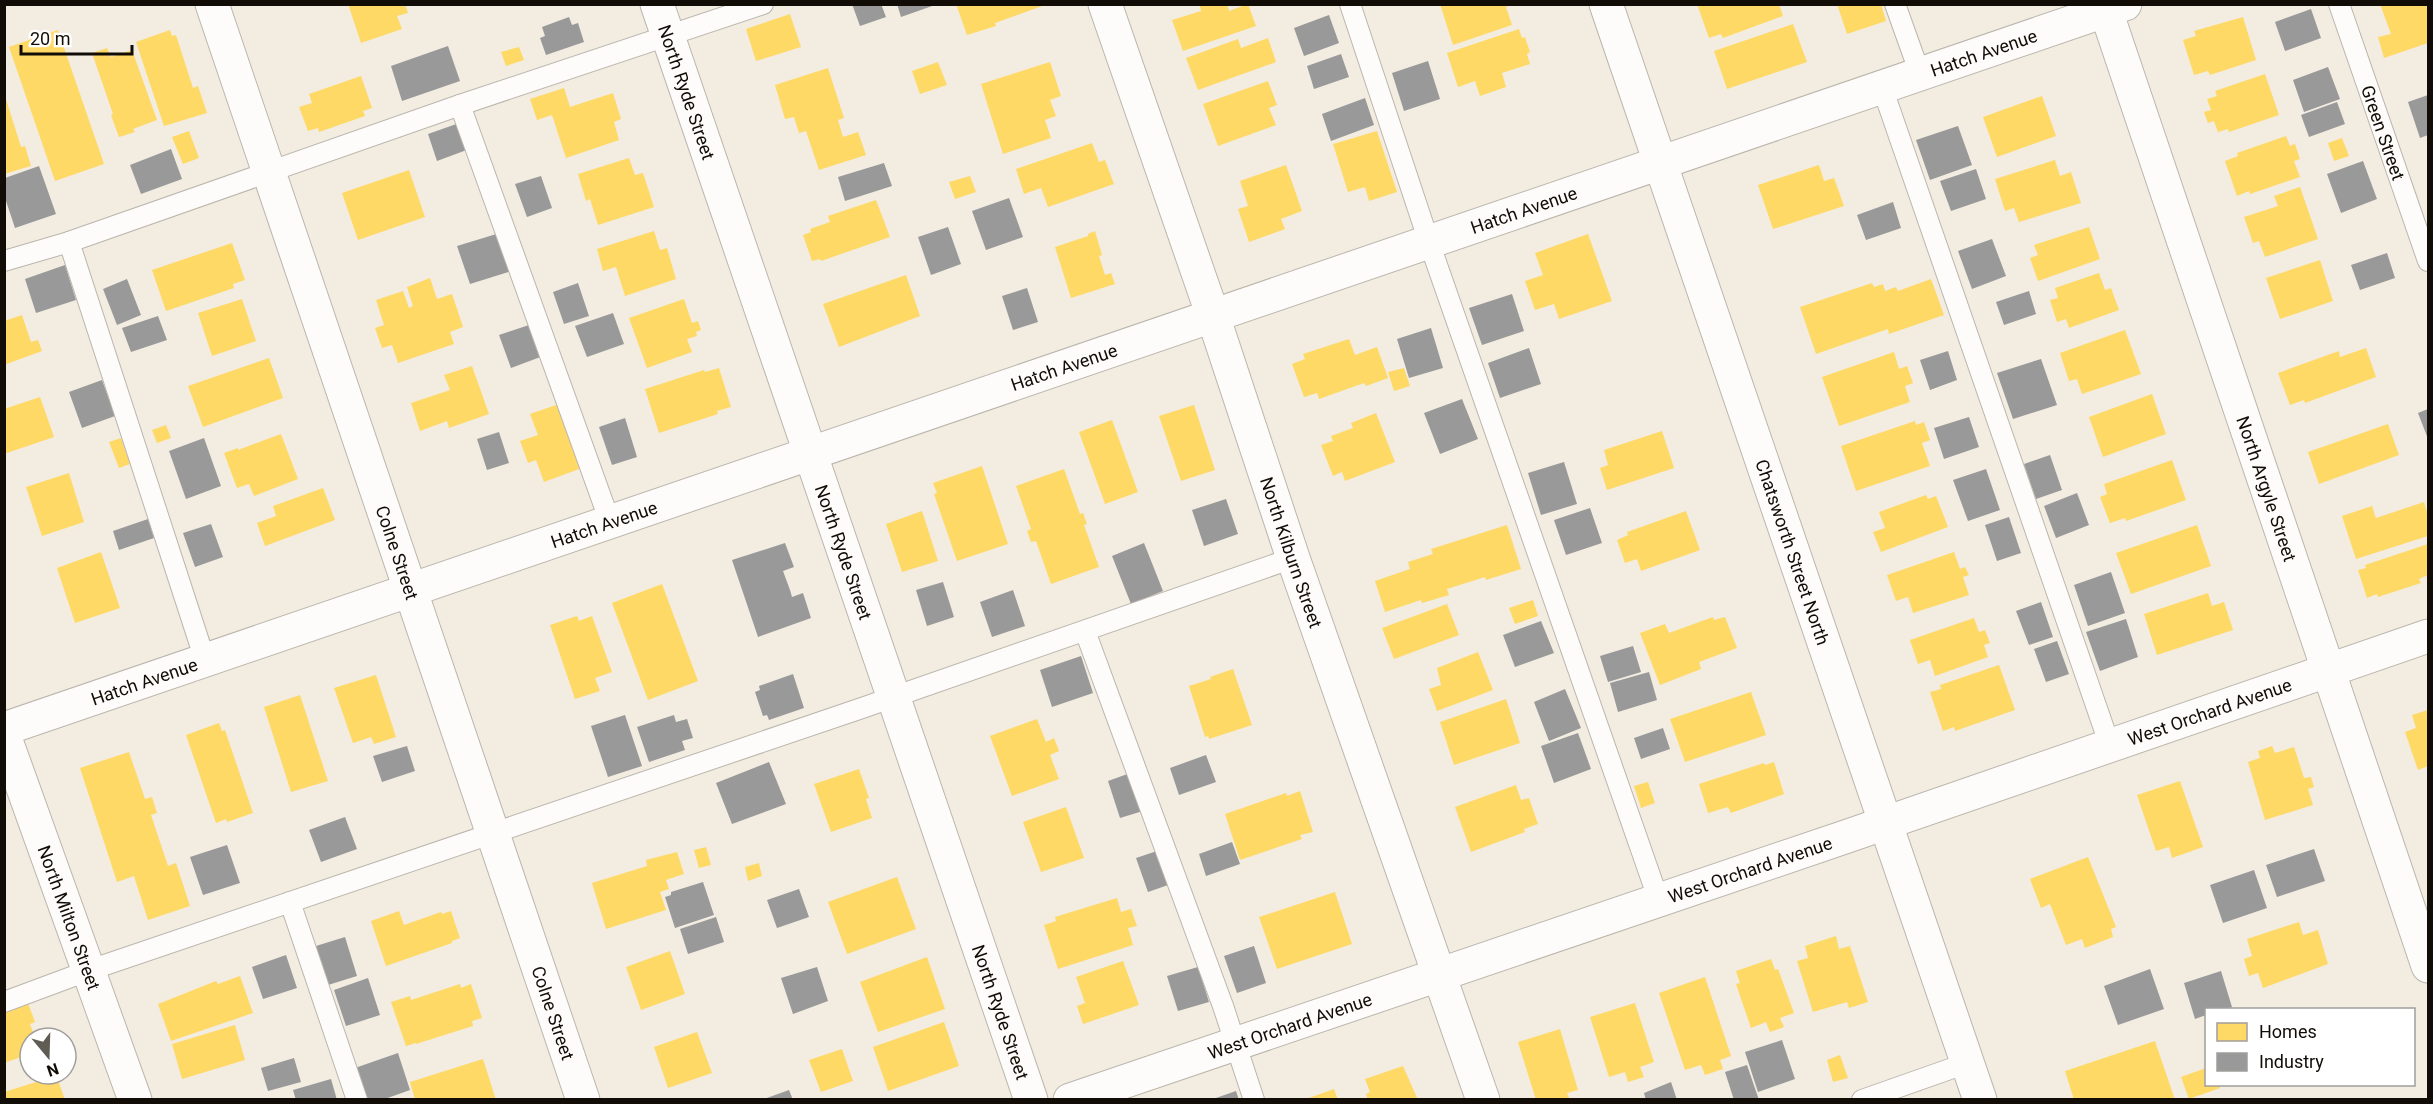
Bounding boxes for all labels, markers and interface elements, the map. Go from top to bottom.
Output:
scale bar [21,18,132,56]
street label: North Ryde Street [654,22,720,162]
street label: Hatch Avenue [1928,24,2040,80]
text: 20 m [30,28,70,49]
street label: Green Street [2357,82,2410,183]
street label: Hatch Avenue [1468,182,1580,237]
street label: Hatch Avenue [1008,339,1120,395]
street label: North Argyle Street [2233,413,2301,564]
street label: Chatsworth Street North [1752,456,1834,647]
street label: North Kilburn Street [1256,474,1327,630]
street label: North Ryde Street [811,482,877,622]
street label: Hatch Avenue [548,496,660,552]
street label: Colne Street [372,503,423,602]
street label: Hatch Avenue [88,653,200,709]
street label: West Orchard Avenue [2125,673,2294,749]
street label: West Orchard Avenue [1665,832,1835,907]
street label: North Milton Street [34,842,105,993]
street label: North Ryde Street [968,942,1034,1082]
street label: Colne Street [528,963,579,1063]
street label: West Orchard Avenue [1205,988,1374,1063]
legend [2205,1008,2415,1086]
text: Homes [2259,1021,2317,1042]
north arrow [18,1026,78,1086]
text: Industry [2259,1051,2324,1072]
text: N [44,1059,61,1081]

